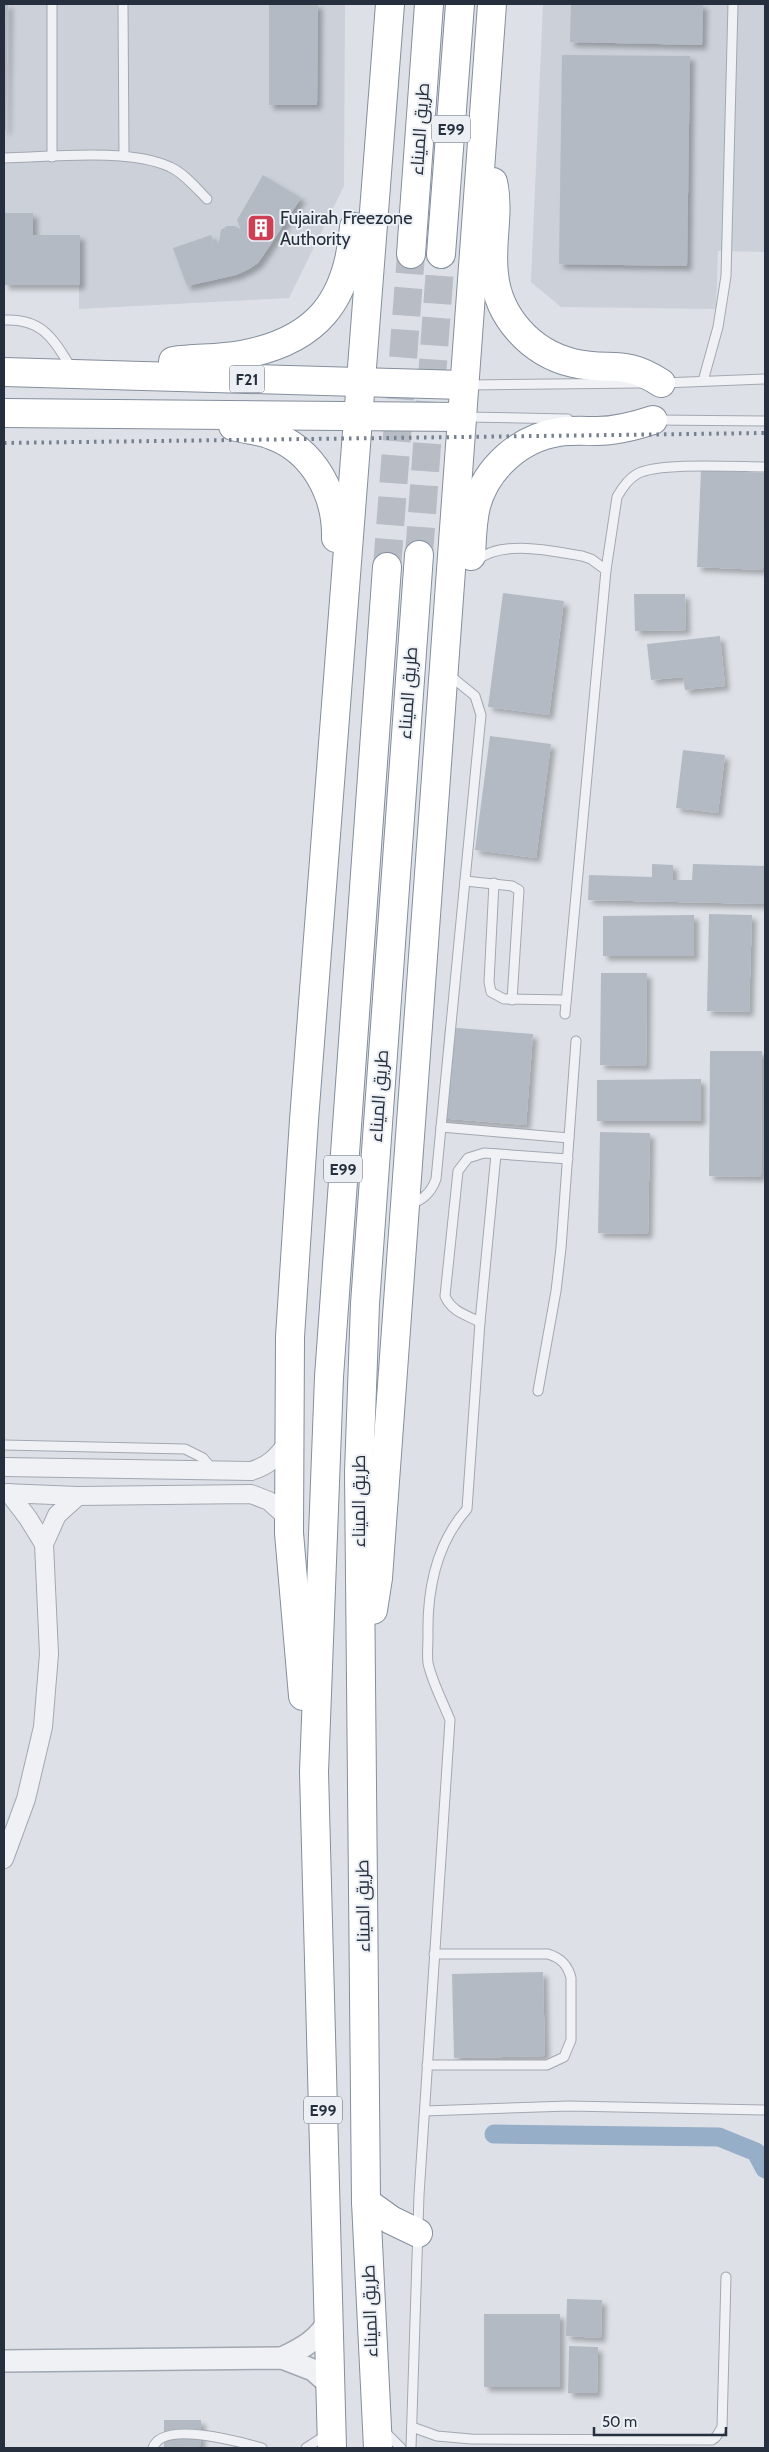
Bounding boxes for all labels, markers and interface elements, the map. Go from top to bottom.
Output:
street label: طريق الميناء [406,82,435,176]
road number: E99 [432,116,470,142]
place label: Fujairah Freezone Authority [280,207,412,250]
building icon: Fujairah Freezone Authority [246,213,276,243]
road number: F21 [230,366,264,392]
street label: طريق الميناء [394,646,423,740]
street label: طريق الميناء [365,1049,394,1143]
road number: E99 [324,1156,362,1182]
street label: طريق الميناء [348,1455,371,1547]
street label: طريق الميناء [351,1859,376,1953]
road number: E99 [304,2096,342,2124]
street label: طريق الميناء [357,2264,384,2358]
scale bar [594,2404,726,2436]
text: 50 m [602,2413,637,2431]

